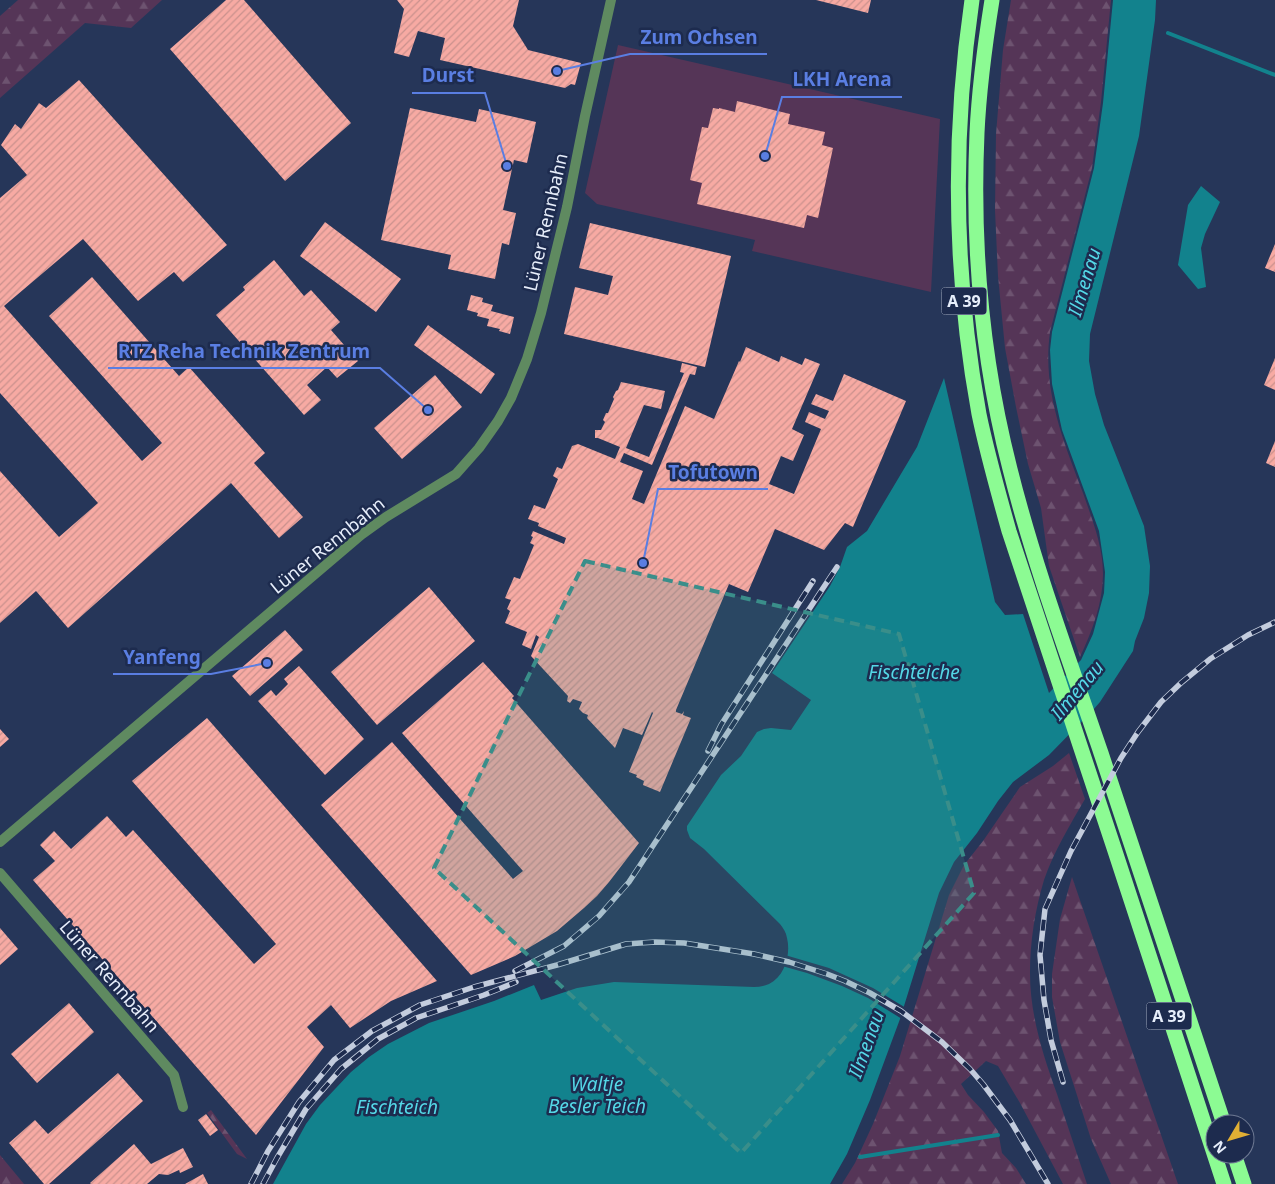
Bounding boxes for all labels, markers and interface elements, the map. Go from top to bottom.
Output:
callout: Zum Ochsen [630,20,767,54]
text: Zum Ochsen [640,24,758,50]
callout: Durst [412,59,485,93]
text: Durst [422,62,474,88]
callout: LKH Arena [782,63,902,97]
text: LKH Arena [792,66,892,92]
street label: Lüner Rennbahn [517,151,573,293]
water label: Ilmenau [1061,245,1107,320]
road number: A 39 [942,288,986,314]
callout: RTZ Reha Technik Zentrum [108,334,380,368]
text: RTZ Reha Technik Zentrum [118,338,370,364]
callout: Tofutown [658,455,768,489]
text: Tofutown [668,459,758,485]
street label: Lüner Rennbahn [265,491,389,599]
callout: Yanfeng [113,640,211,674]
text: Yanfeng [123,644,201,670]
water label: Ilmenau [1044,655,1109,726]
water label: Fischteiche [868,659,960,685]
street label: Lüner Rennbahn [55,915,165,1037]
road number: A 39 [1146,1002,1192,1030]
water label: Ilmenau [841,1007,890,1082]
water label: Waltje Besler Teich [548,1071,646,1119]
water label: Fischteich [356,1094,438,1120]
north arrow [1205,1114,1255,1164]
text: N [1208,1137,1230,1158]

